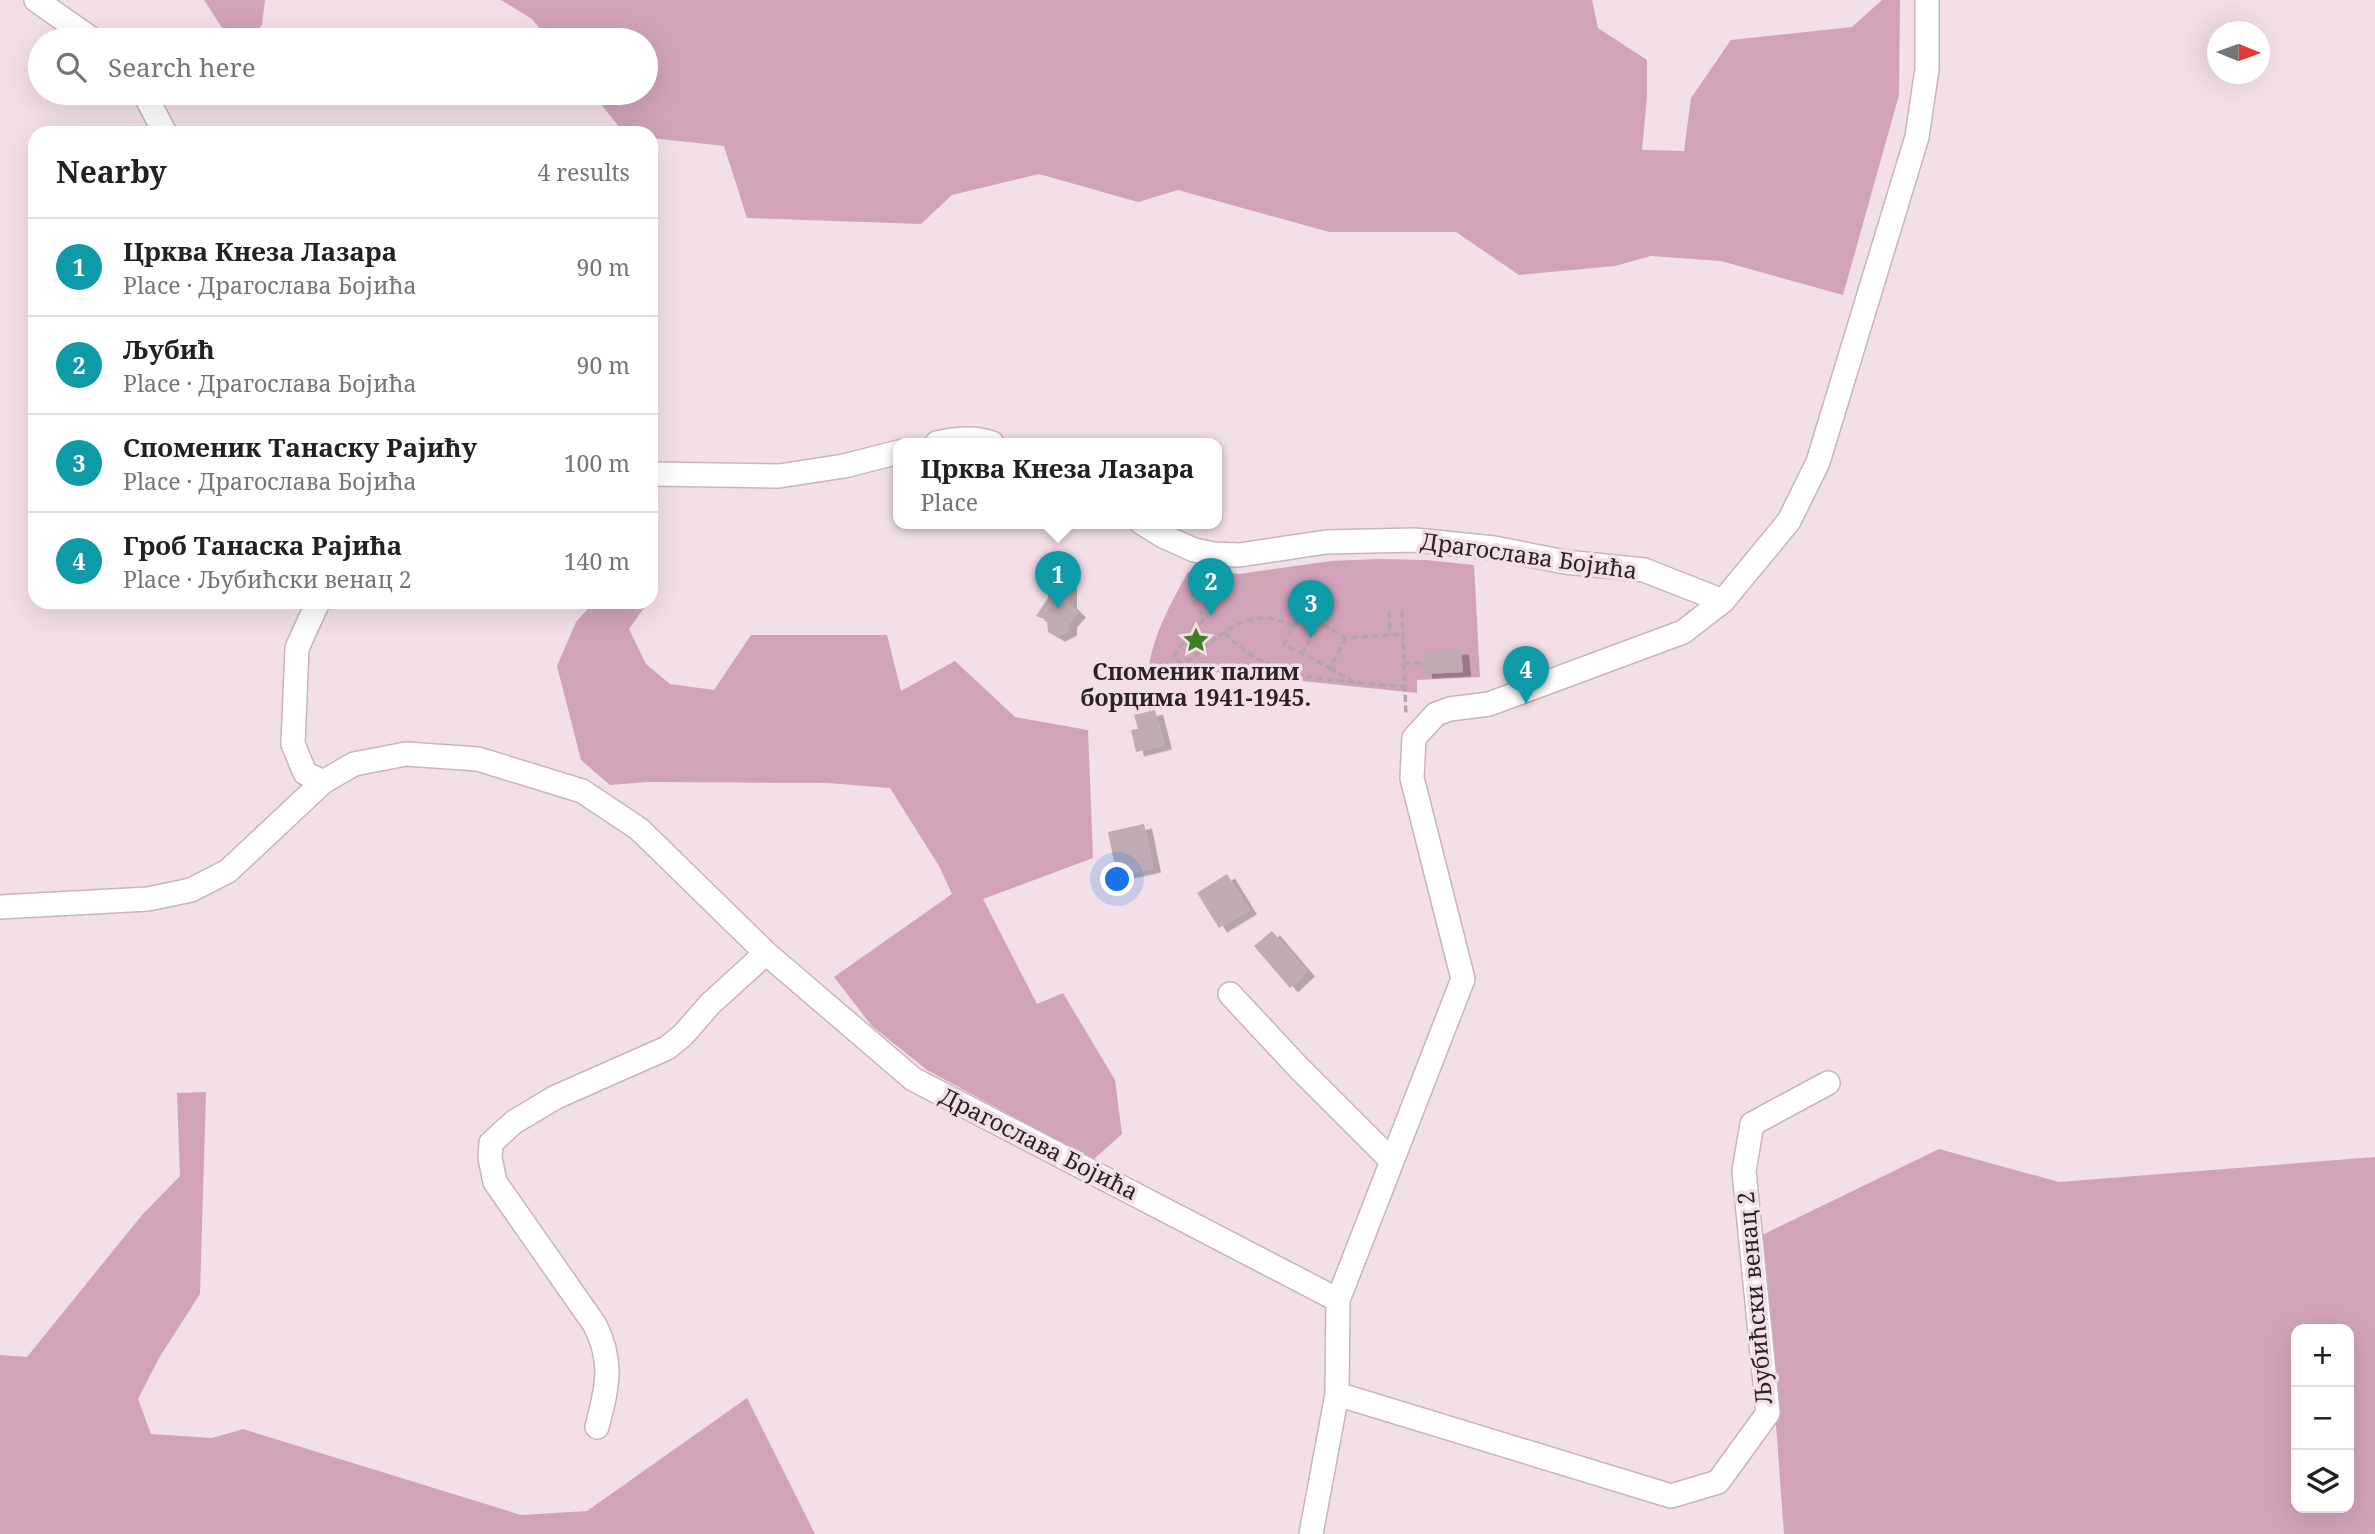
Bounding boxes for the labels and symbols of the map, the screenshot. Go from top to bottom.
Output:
north arrow [2207,21,2270,84]
street label: Драгослава Бојића [1419,524,1640,586]
pin: 1 [1035,551,1081,609]
pin: 2 [1188,558,1234,616]
pin: 3 [1288,580,1334,638]
place icon: Споменик палим борцима 1941-1945. [1181,625,1211,655]
pin: 4 [1503,646,1549,704]
place label: Споменик палим борцима 1941-1945. [1081,655,1311,713]
your location [1100,862,1134,896]
street label: Драгослава Бојића [935,1079,1144,1207]
street label: Љубићски венац 2 [1729,1190,1779,1406]

